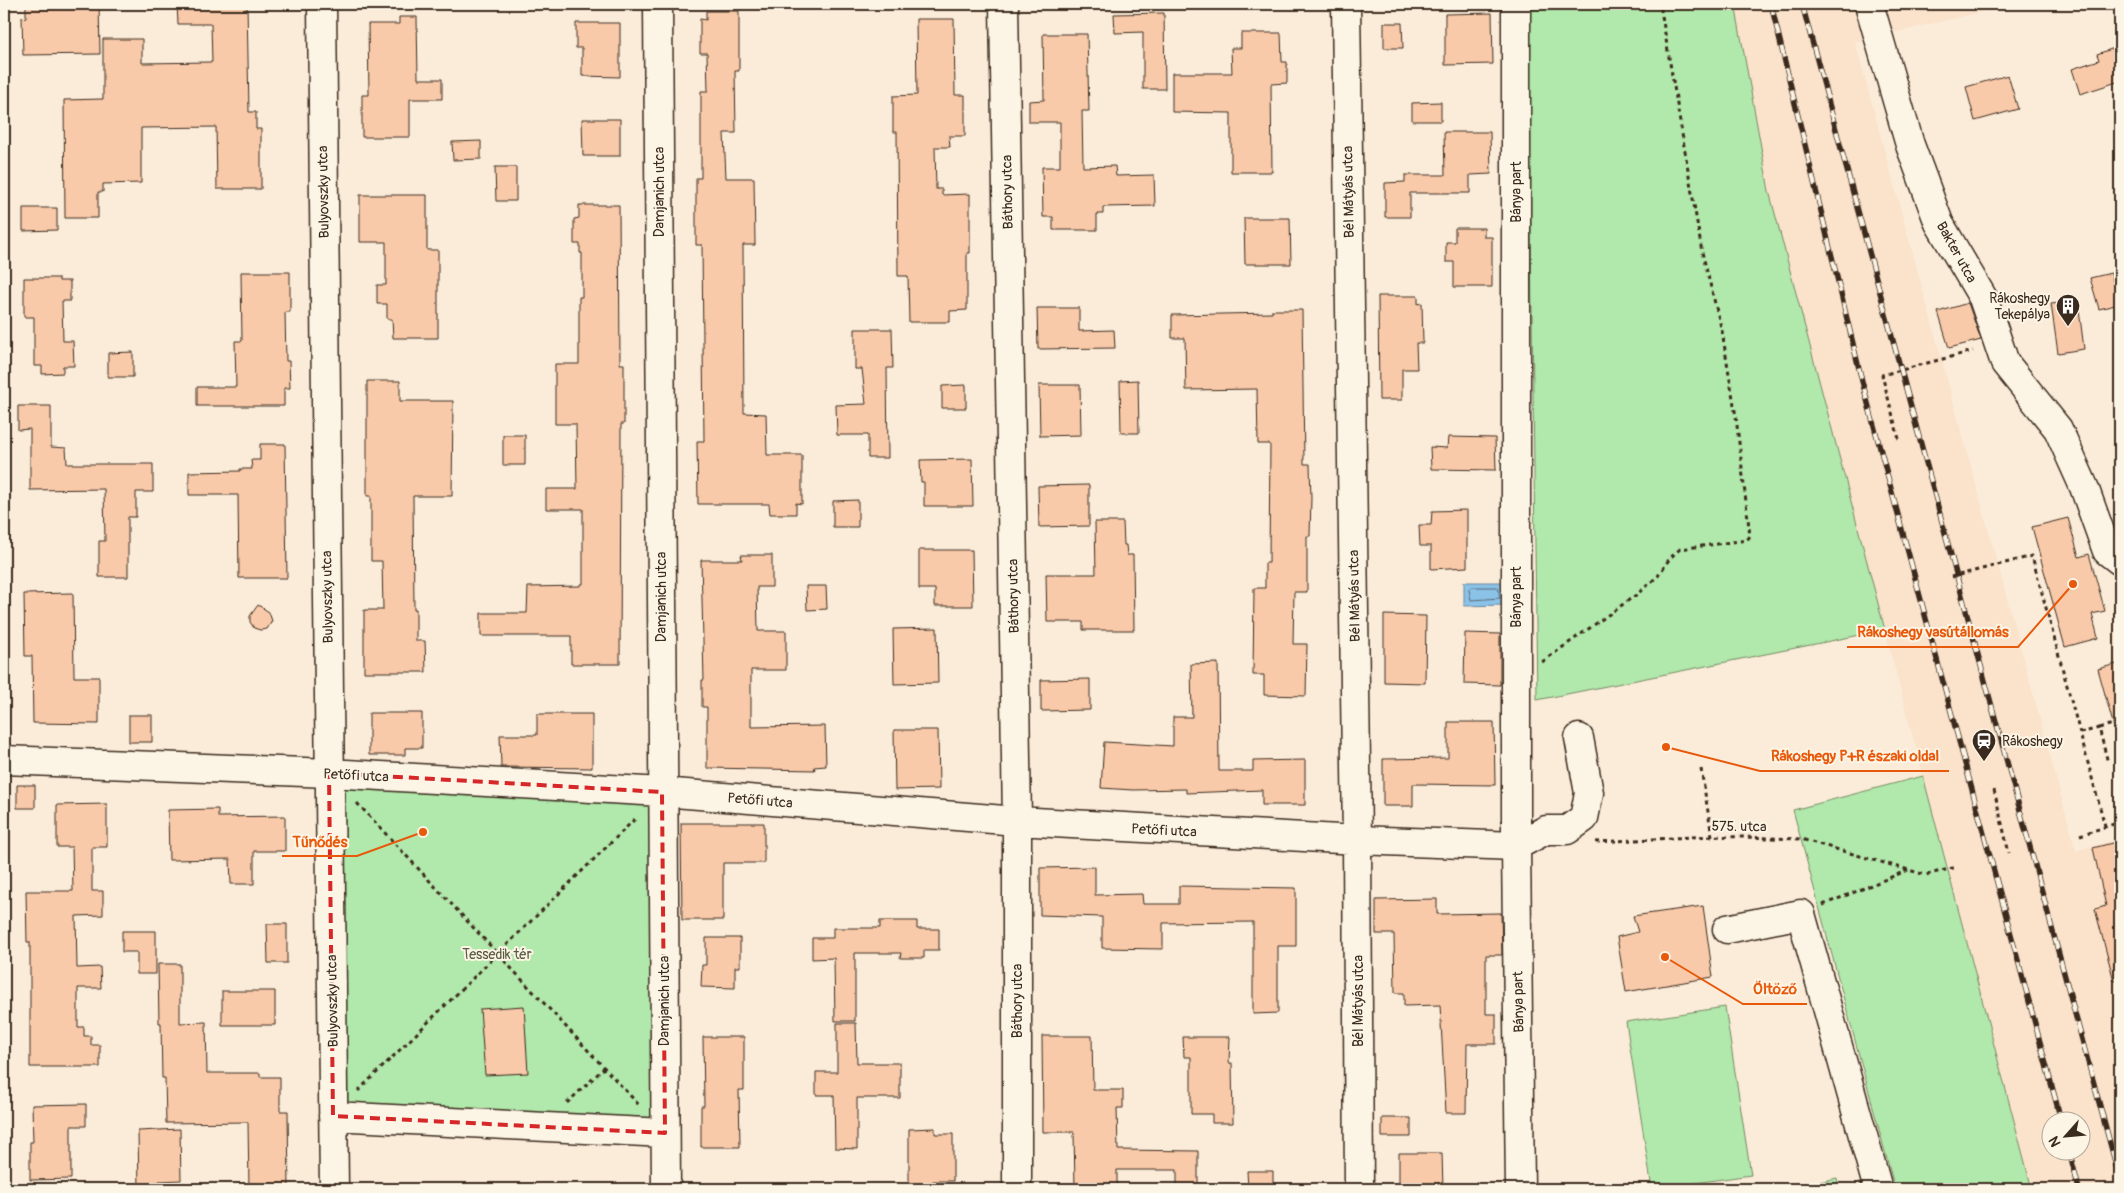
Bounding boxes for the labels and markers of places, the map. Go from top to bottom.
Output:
place label: Rákoshegy Tekepálya [1989,290,2050,323]
building icon: Rákoshegy Tekepálya [2055,293,2081,327]
callout: Rákoshegy vasútállomás [1847,617,2018,647]
station icon: Rákoshegy [1971,728,1997,762]
place label: Rákoshegy [2002,733,2063,750]
callout: Rákoshegy P+R északi oldal [1760,741,1949,771]
callout: Tűnődés [282,826,357,856]
callout: Öltöző [1743,974,1807,1004]

